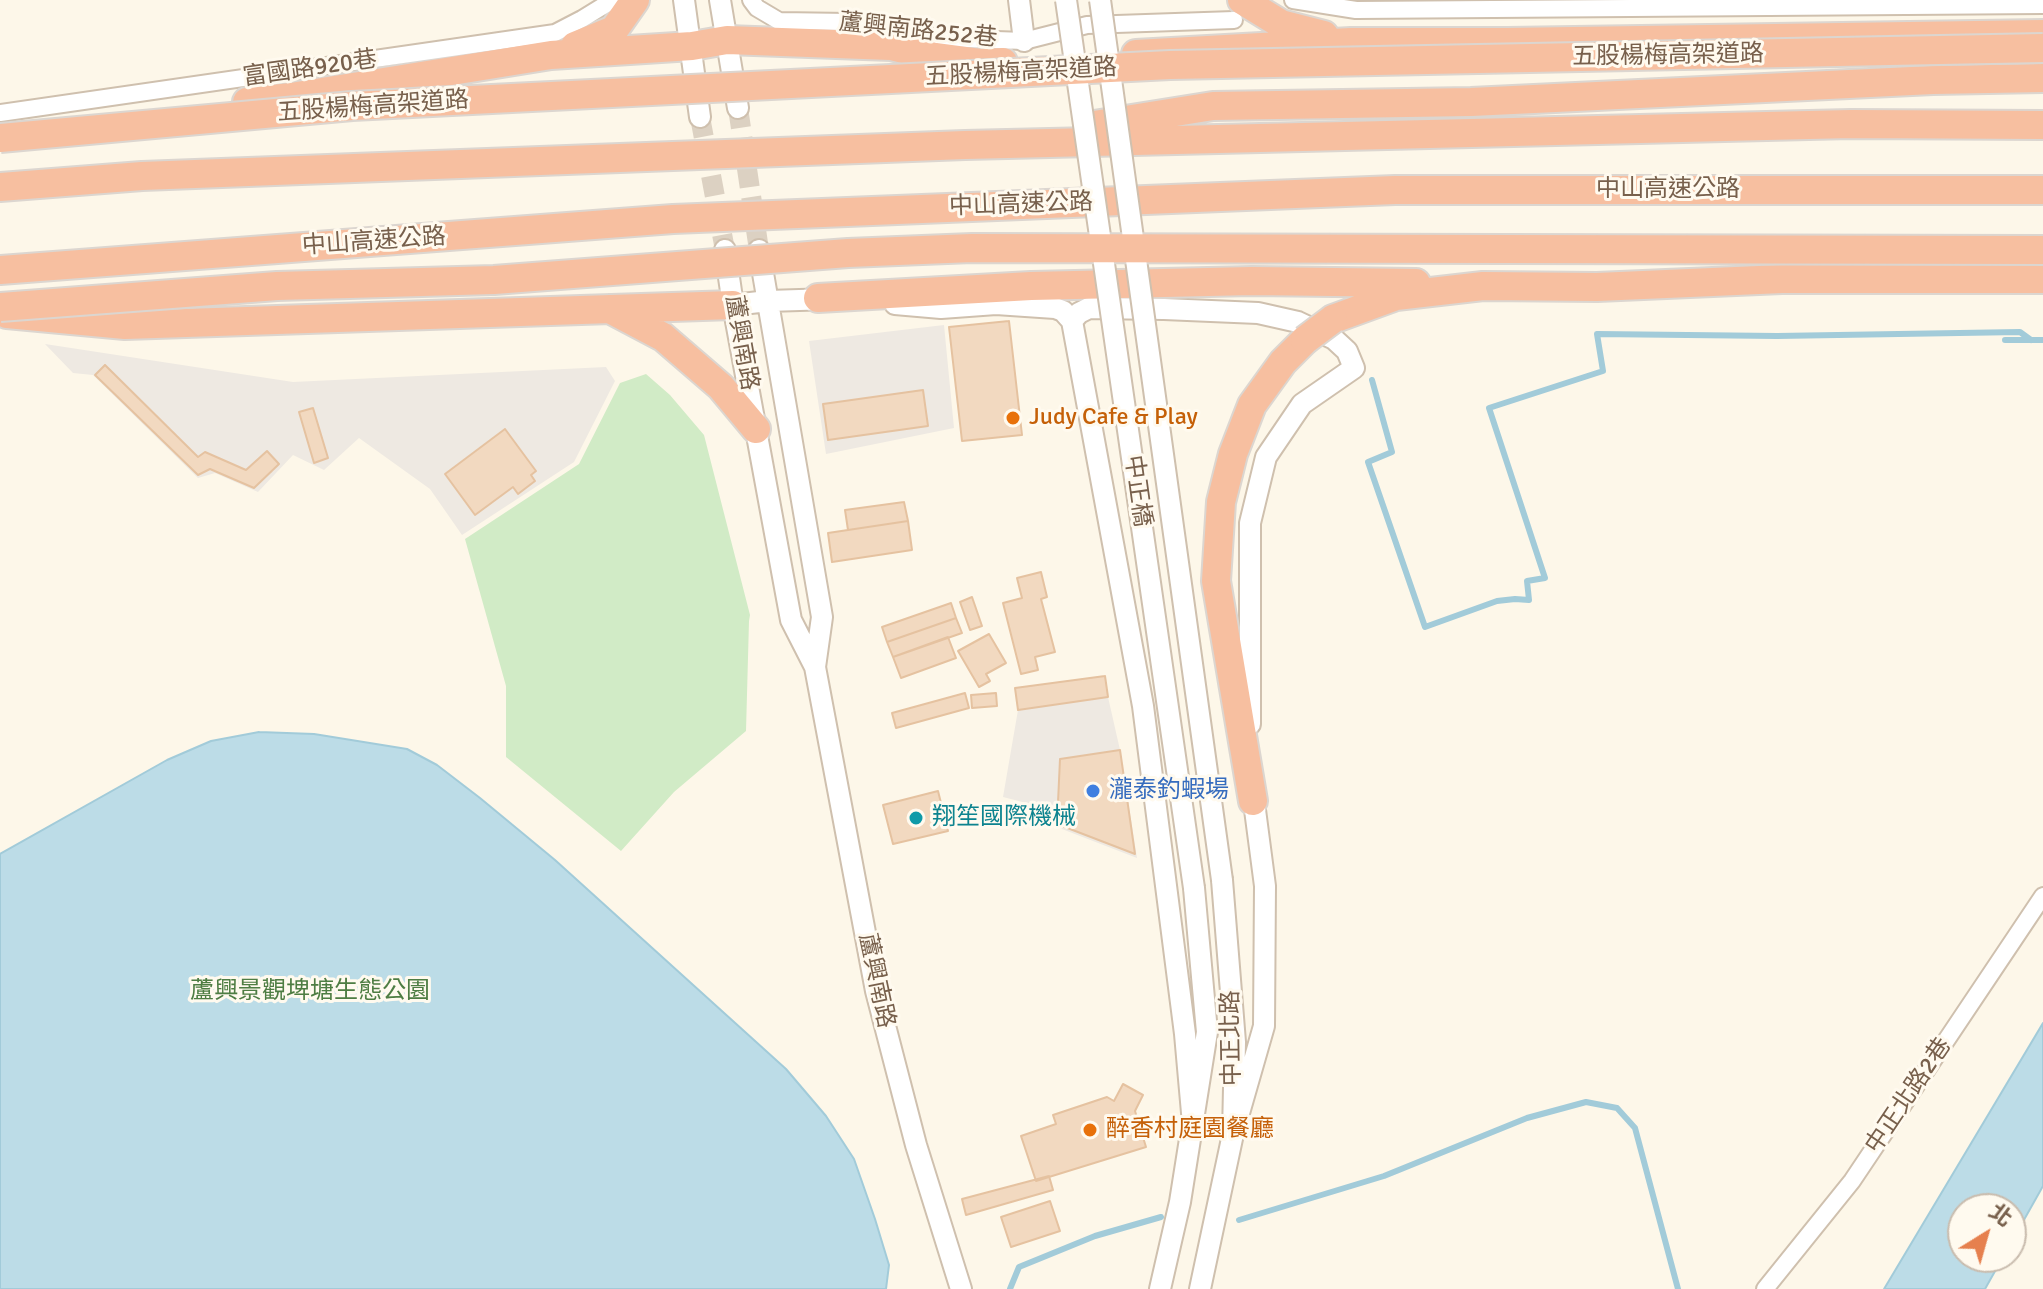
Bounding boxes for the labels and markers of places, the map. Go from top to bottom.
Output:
place label: Judy Cafe & Play [1029,404,1198,432]
marker: Judy Cafe & Play [1004,409,1022,427]
place label: 瀧泰釣蝦場 [1109,777,1229,805]
marker: 瀧泰釣蝦場 [1084,782,1102,800]
place label: 翔笙國際機械 [932,804,1076,832]
marker: 翔笙國際機械 [907,809,925,827]
place label: 醉香村庭園餐廳 [1106,1116,1274,1144]
marker: 醉香村庭園餐廳 [1081,1121,1099,1139]

